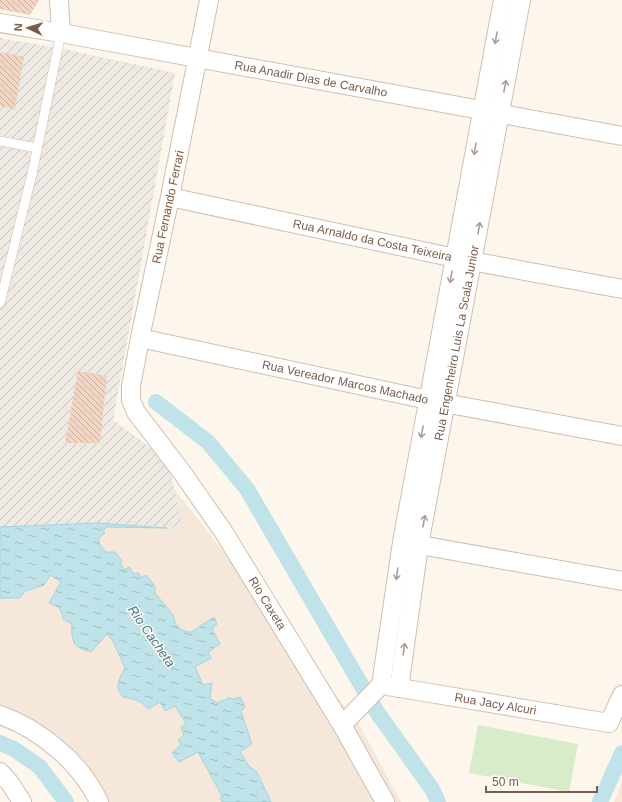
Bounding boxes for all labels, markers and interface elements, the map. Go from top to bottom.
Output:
north arrow [8,8,48,48]
text: N [12,23,24,32]
one-way arrow [491,31,499,44]
street label: Rua Anadir Dias de Carvalho [234,58,389,100]
one-way arrow [501,80,509,93]
one-way arrow [471,142,479,155]
street label: Rua Fernando Ferrari [149,149,187,265]
street label: Rua Arnaldo da Costa Teixeira [292,217,453,264]
one-way arrow [475,222,483,235]
street label: Rua Engenheiro Luis La Scala Junior [432,244,482,442]
one-way arrow [447,270,455,283]
street label: Rua Vereador Marcos Machado [261,357,430,407]
one-way arrow [418,425,426,438]
one-way arrow [420,515,428,528]
one-way arrow [393,567,401,580]
street label: Rio Caxeta [246,574,289,633]
water label: Rio Cacheta [125,603,178,670]
one-way arrow [400,643,408,656]
street label: Rua Jacy Alcuri [454,690,537,718]
scale bar [486,768,597,794]
text: 50 m [492,775,519,789]

